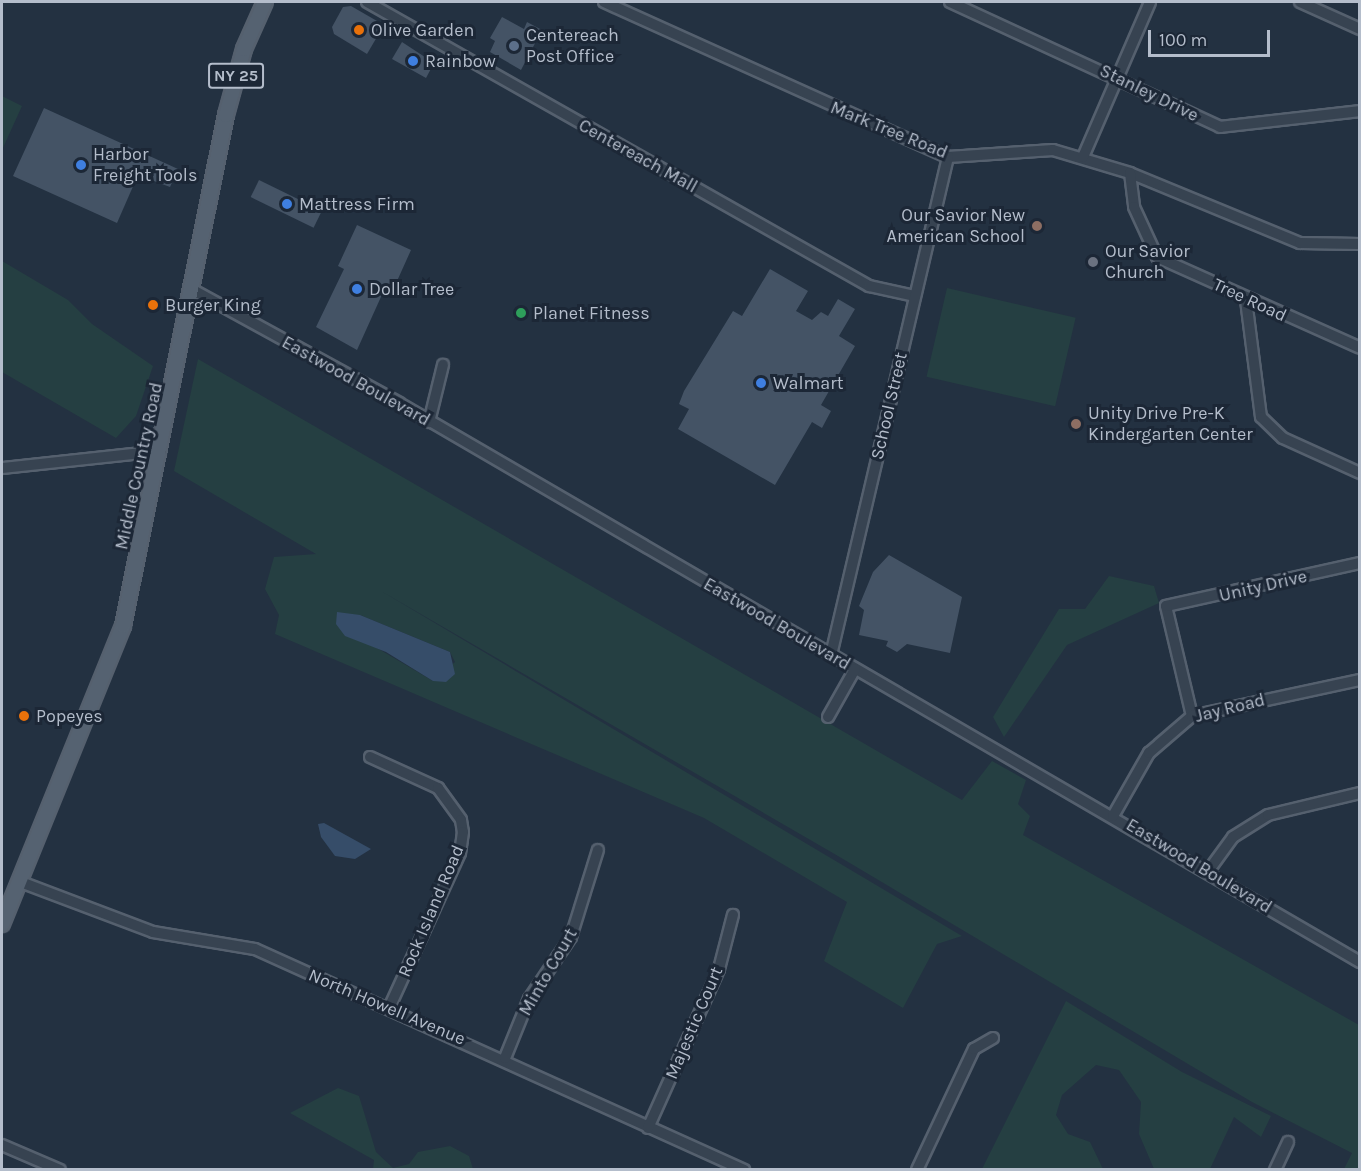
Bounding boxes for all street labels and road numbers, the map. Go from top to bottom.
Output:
street label: Stanley Drive [1096,60,1202,126]
road number: NY 25 [208,63,264,89]
street label: Mark Tree Road [827,97,951,163]
street label: Centereach Mall [575,114,701,198]
street label: Tree Road [1210,274,1290,326]
street label: Eastwood Boulevard [278,331,434,431]
street label: School Street [866,350,912,462]
street label: Middle Country Road [111,380,167,552]
street label: Unity Drive [1217,565,1309,607]
street label: Eastwood Boulevard [700,573,854,675]
street label: Jay Road [1193,689,1267,727]
street label: Eastwood Boulevard [1122,814,1276,918]
street label: Rock Island Road [393,842,469,980]
street label: Minto Court [514,924,582,1020]
street label: Majestic Court [661,963,727,1083]
street label: North Howell Avenue [305,964,469,1050]

